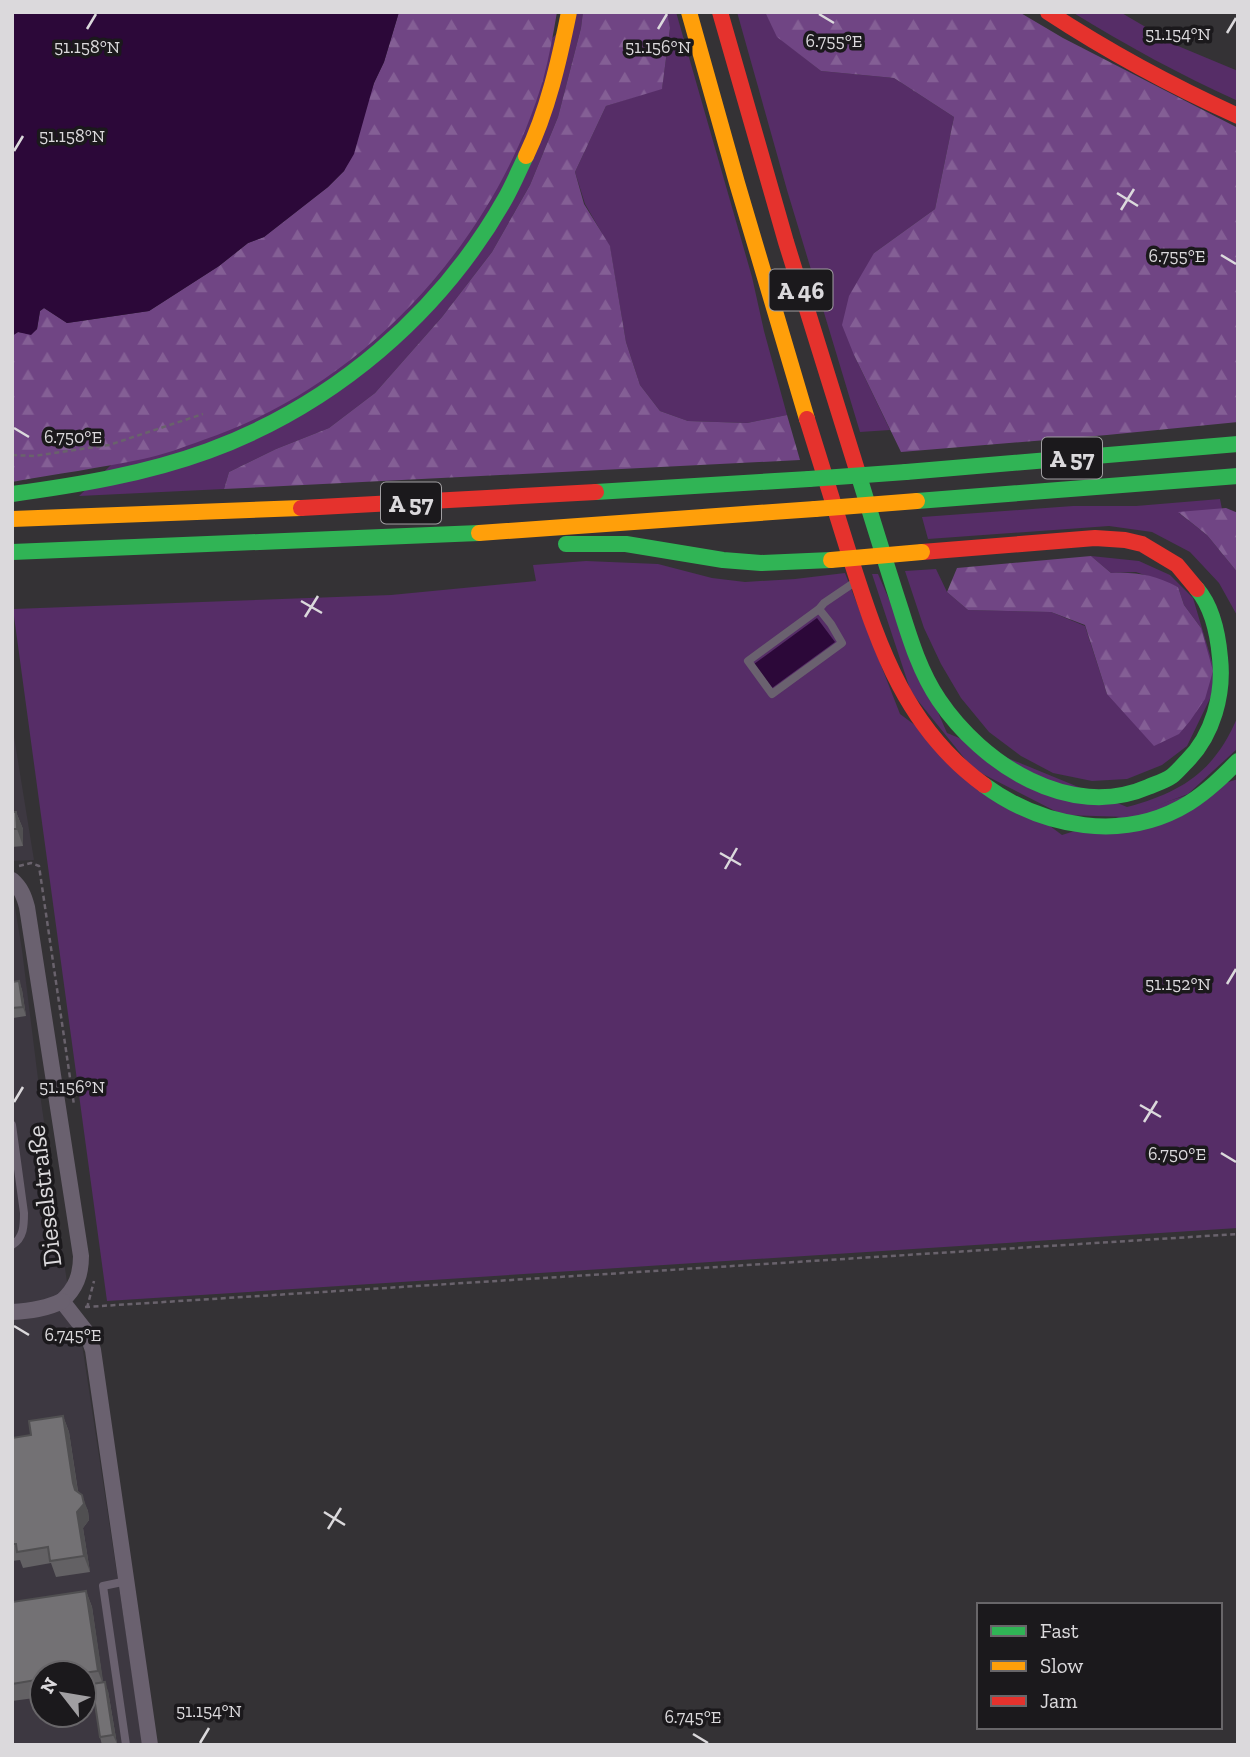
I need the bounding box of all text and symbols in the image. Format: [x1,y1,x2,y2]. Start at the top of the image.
text: 51.154°N [1145,23,1211,45]
text: 6.755°E [806,30,862,52]
text: 51.158°N [54,36,120,58]
text: 51.156°N [625,36,691,58]
text: 51.158°N [39,125,105,147]
text: 6.755°E [1149,245,1205,267]
road number: A 46 [770,270,832,310]
text: 6.750°E [44,426,102,448]
road number: A 57 [1042,438,1102,478]
road number: A 57 [381,482,441,524]
text: 51.152°N [1145,973,1211,995]
text: 51.156°N [39,1076,105,1098]
street label: Dieselstraße [19,1124,69,1268]
text: 6.750°E [1148,1143,1206,1165]
text: 6.745°E [45,1324,101,1346]
legend [977,1603,1222,1729]
text: Fast [1040,1618,1079,1643]
text: Slow [1040,1653,1083,1678]
north arrow [28,1659,98,1729]
text: N [35,1673,62,1698]
text: Jam [1040,1688,1077,1713]
text: 51.154°N [176,1700,242,1722]
text: 6.745°E [665,1706,721,1728]

